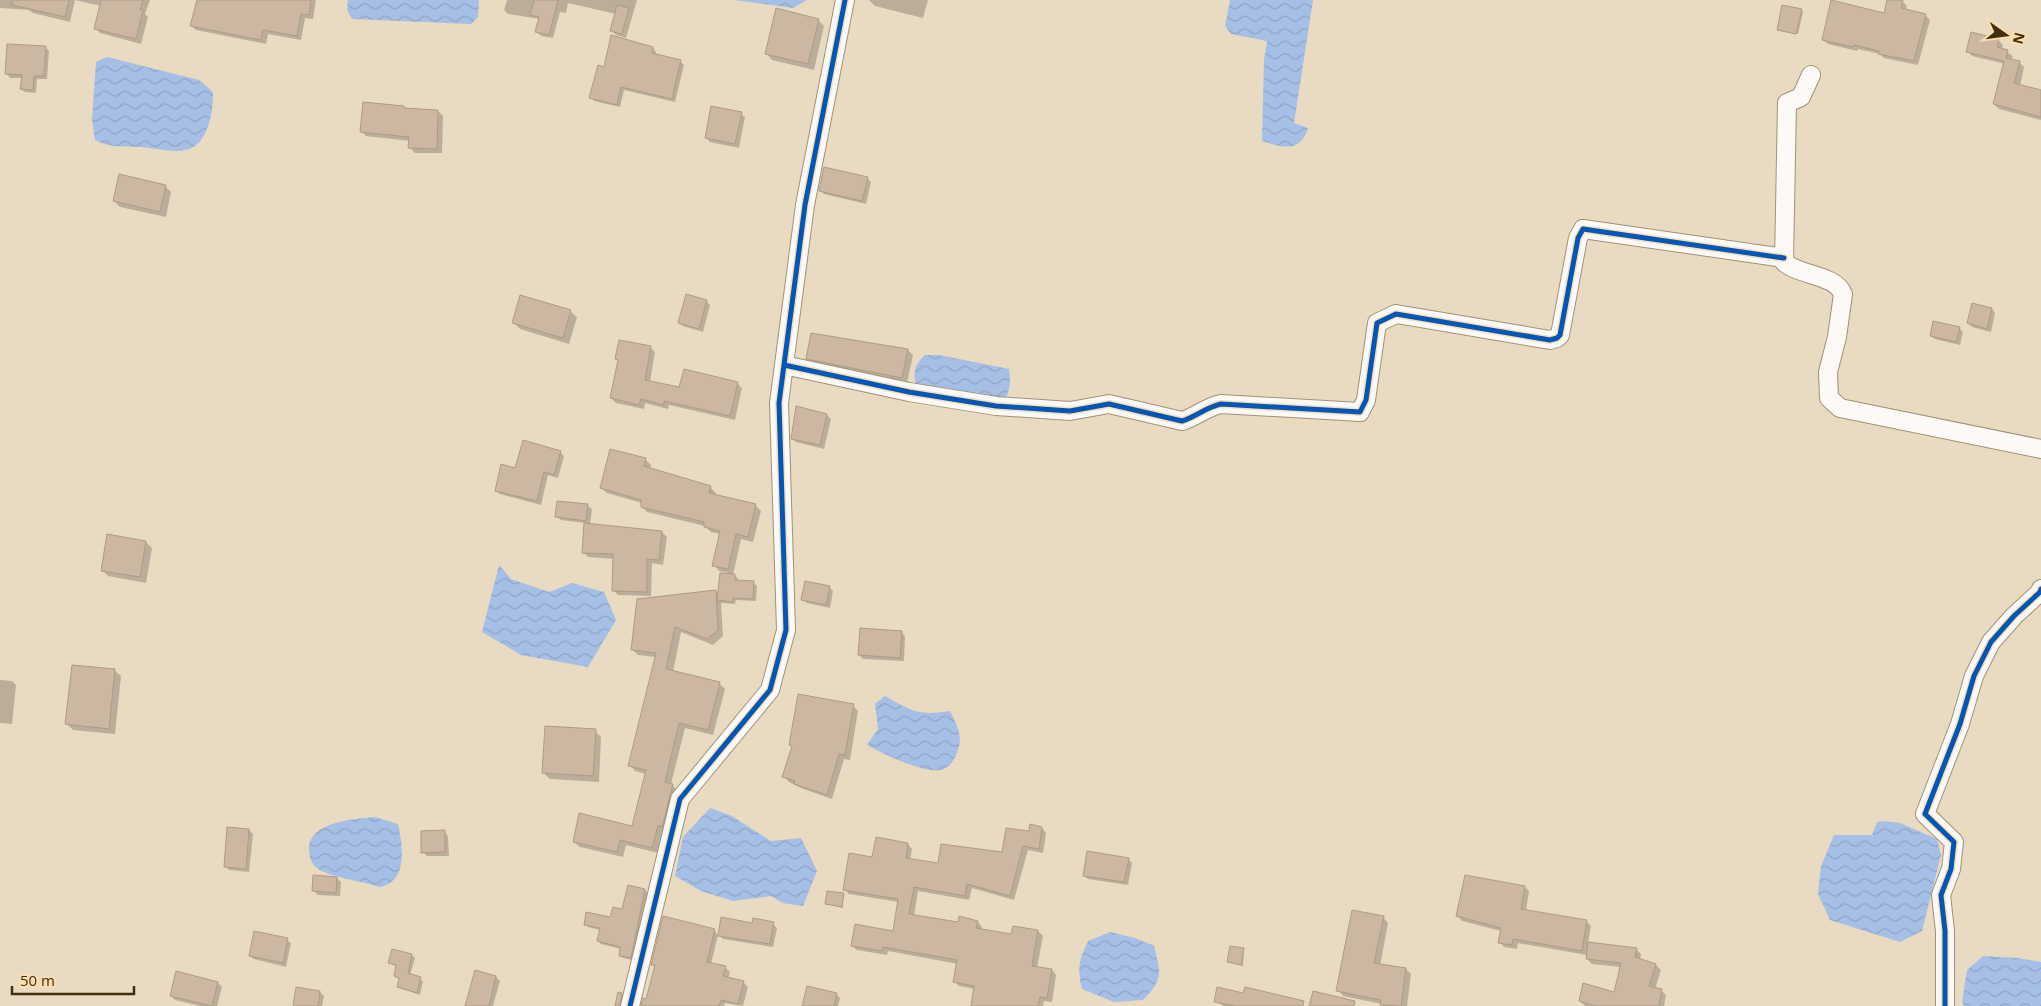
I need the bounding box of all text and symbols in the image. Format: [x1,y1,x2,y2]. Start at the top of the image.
north arrow [1981,10,2031,60]
text: N [2009,30,2030,46]
scale bar [12,964,135,996]
text: 50 m [20,970,55,990]

